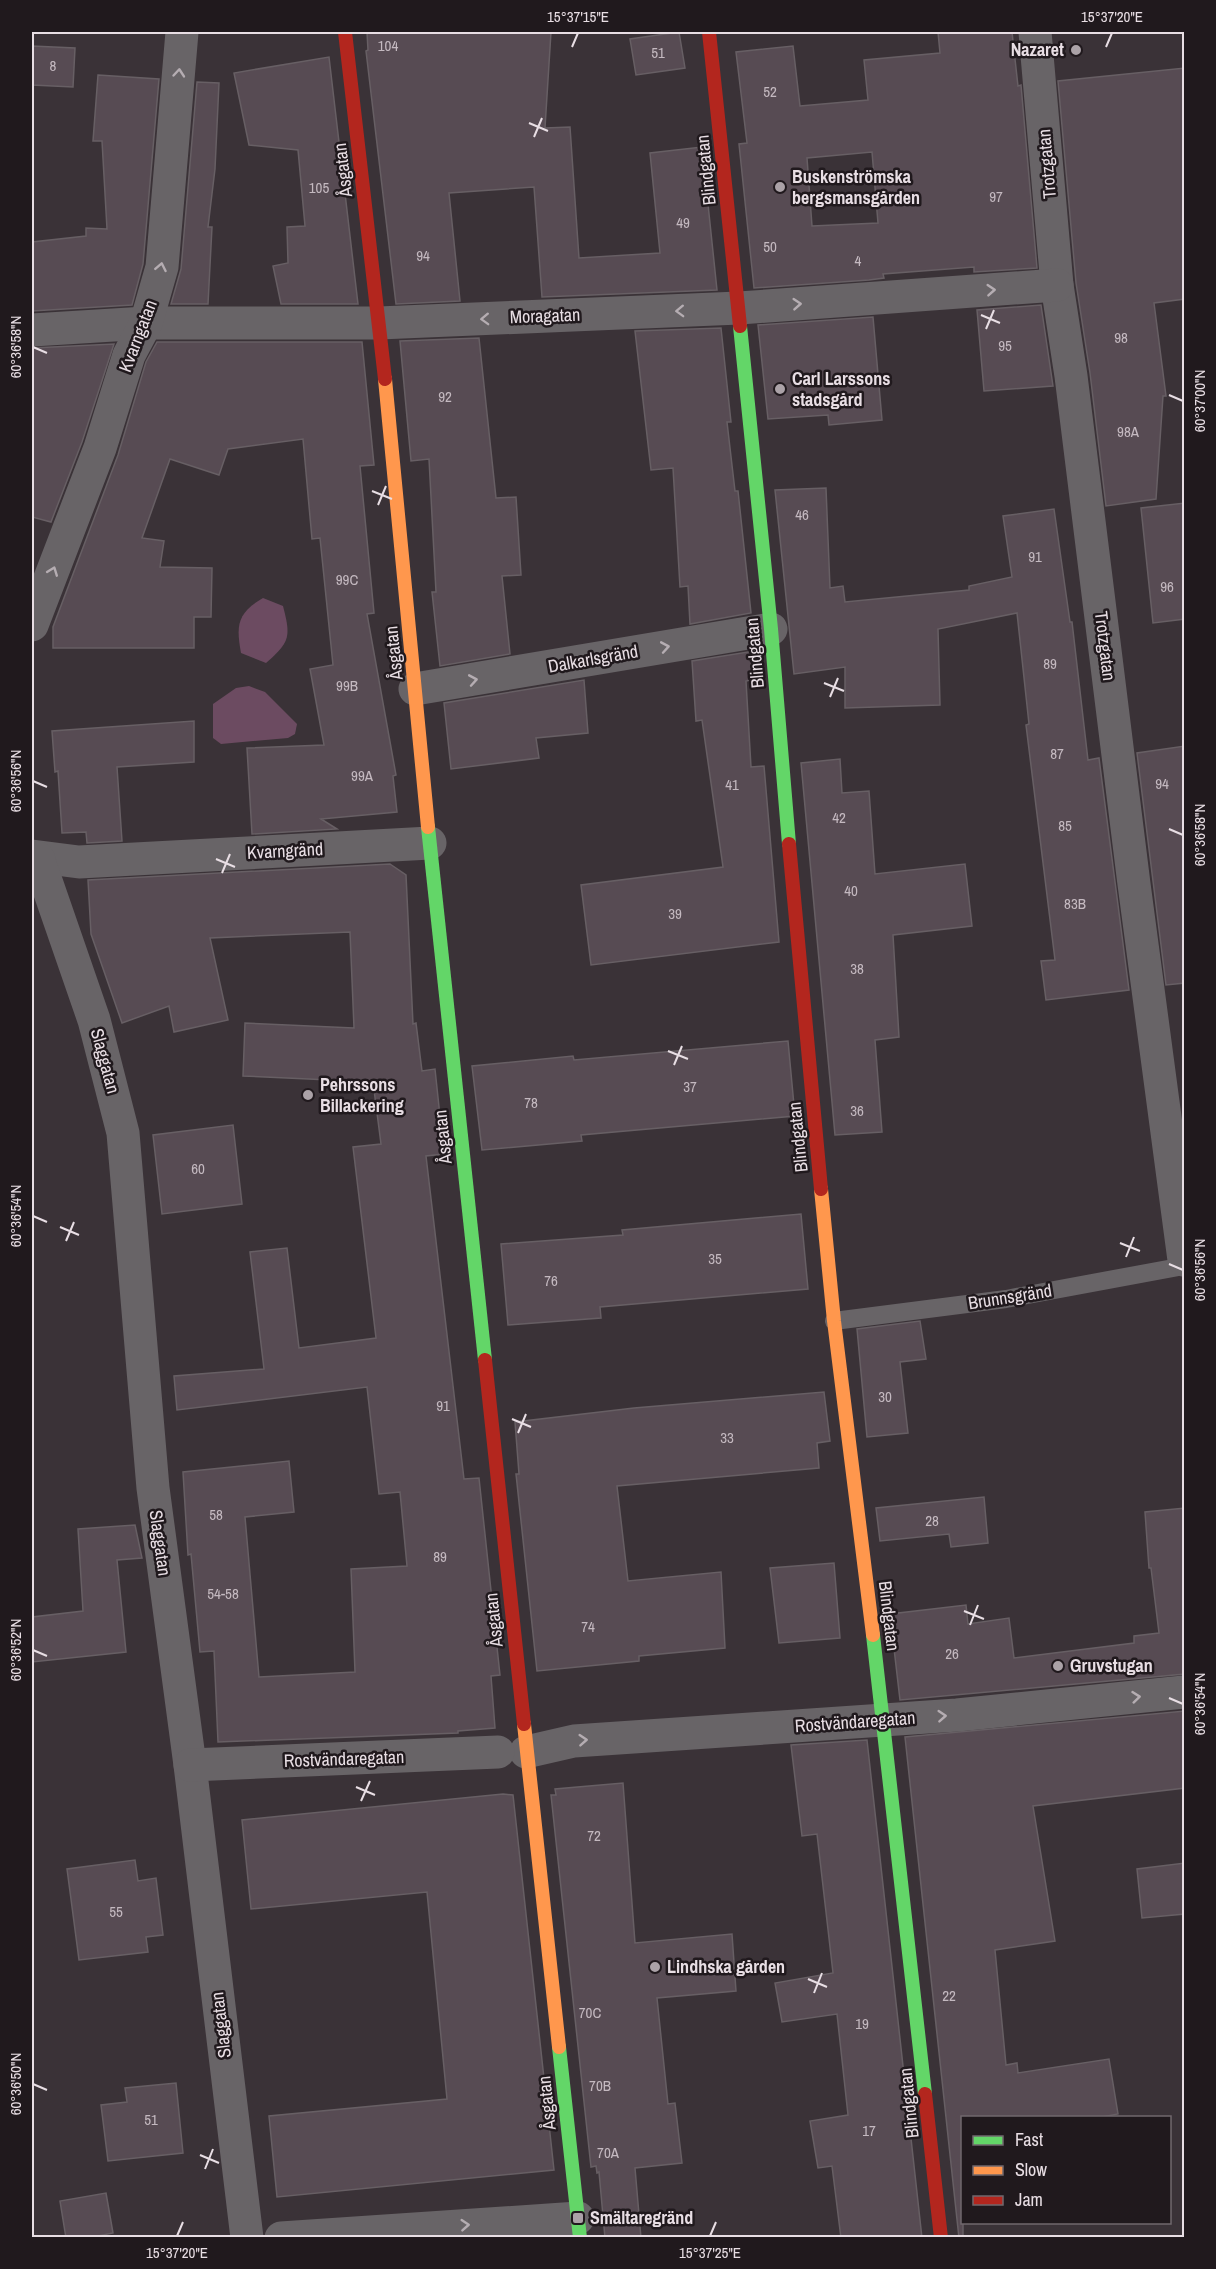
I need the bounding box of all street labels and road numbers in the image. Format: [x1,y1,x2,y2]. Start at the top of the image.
street label: Trotzgatan [1031,128,1062,200]
street label: Blindgatan [689,134,722,206]
street label: Åsgatan [327,142,358,199]
street label: Kvarngatan [112,296,163,376]
street label: Moragatan [509,302,581,329]
street label: Trotzgatan [1089,610,1122,682]
street label: Blindgatan [739,617,770,689]
street label: Åsgatan [378,625,409,682]
street label: Dalkarlsgränd [546,638,640,679]
street label: Kvarngränd [246,836,324,865]
street label: Slaggatan [85,1026,126,1096]
street label: Blindgatan [781,1101,814,1173]
street label: Åsgatan [427,1109,458,1166]
street label: Brunnsgränd [966,1278,1054,1315]
street label: Slaggatan [143,1508,177,1578]
street label: Blindgatan [873,1579,906,1652]
street label: Åsgatan [478,1592,509,1649]
street label: Rostvändaregatan [794,1705,916,1738]
street label: Rostvändaregatan [283,1744,405,1773]
street label: Slaggatan [204,1991,237,2060]
street label: Blindgatan [892,2067,925,2139]
street label: Åsgatan [531,2075,562,2132]

